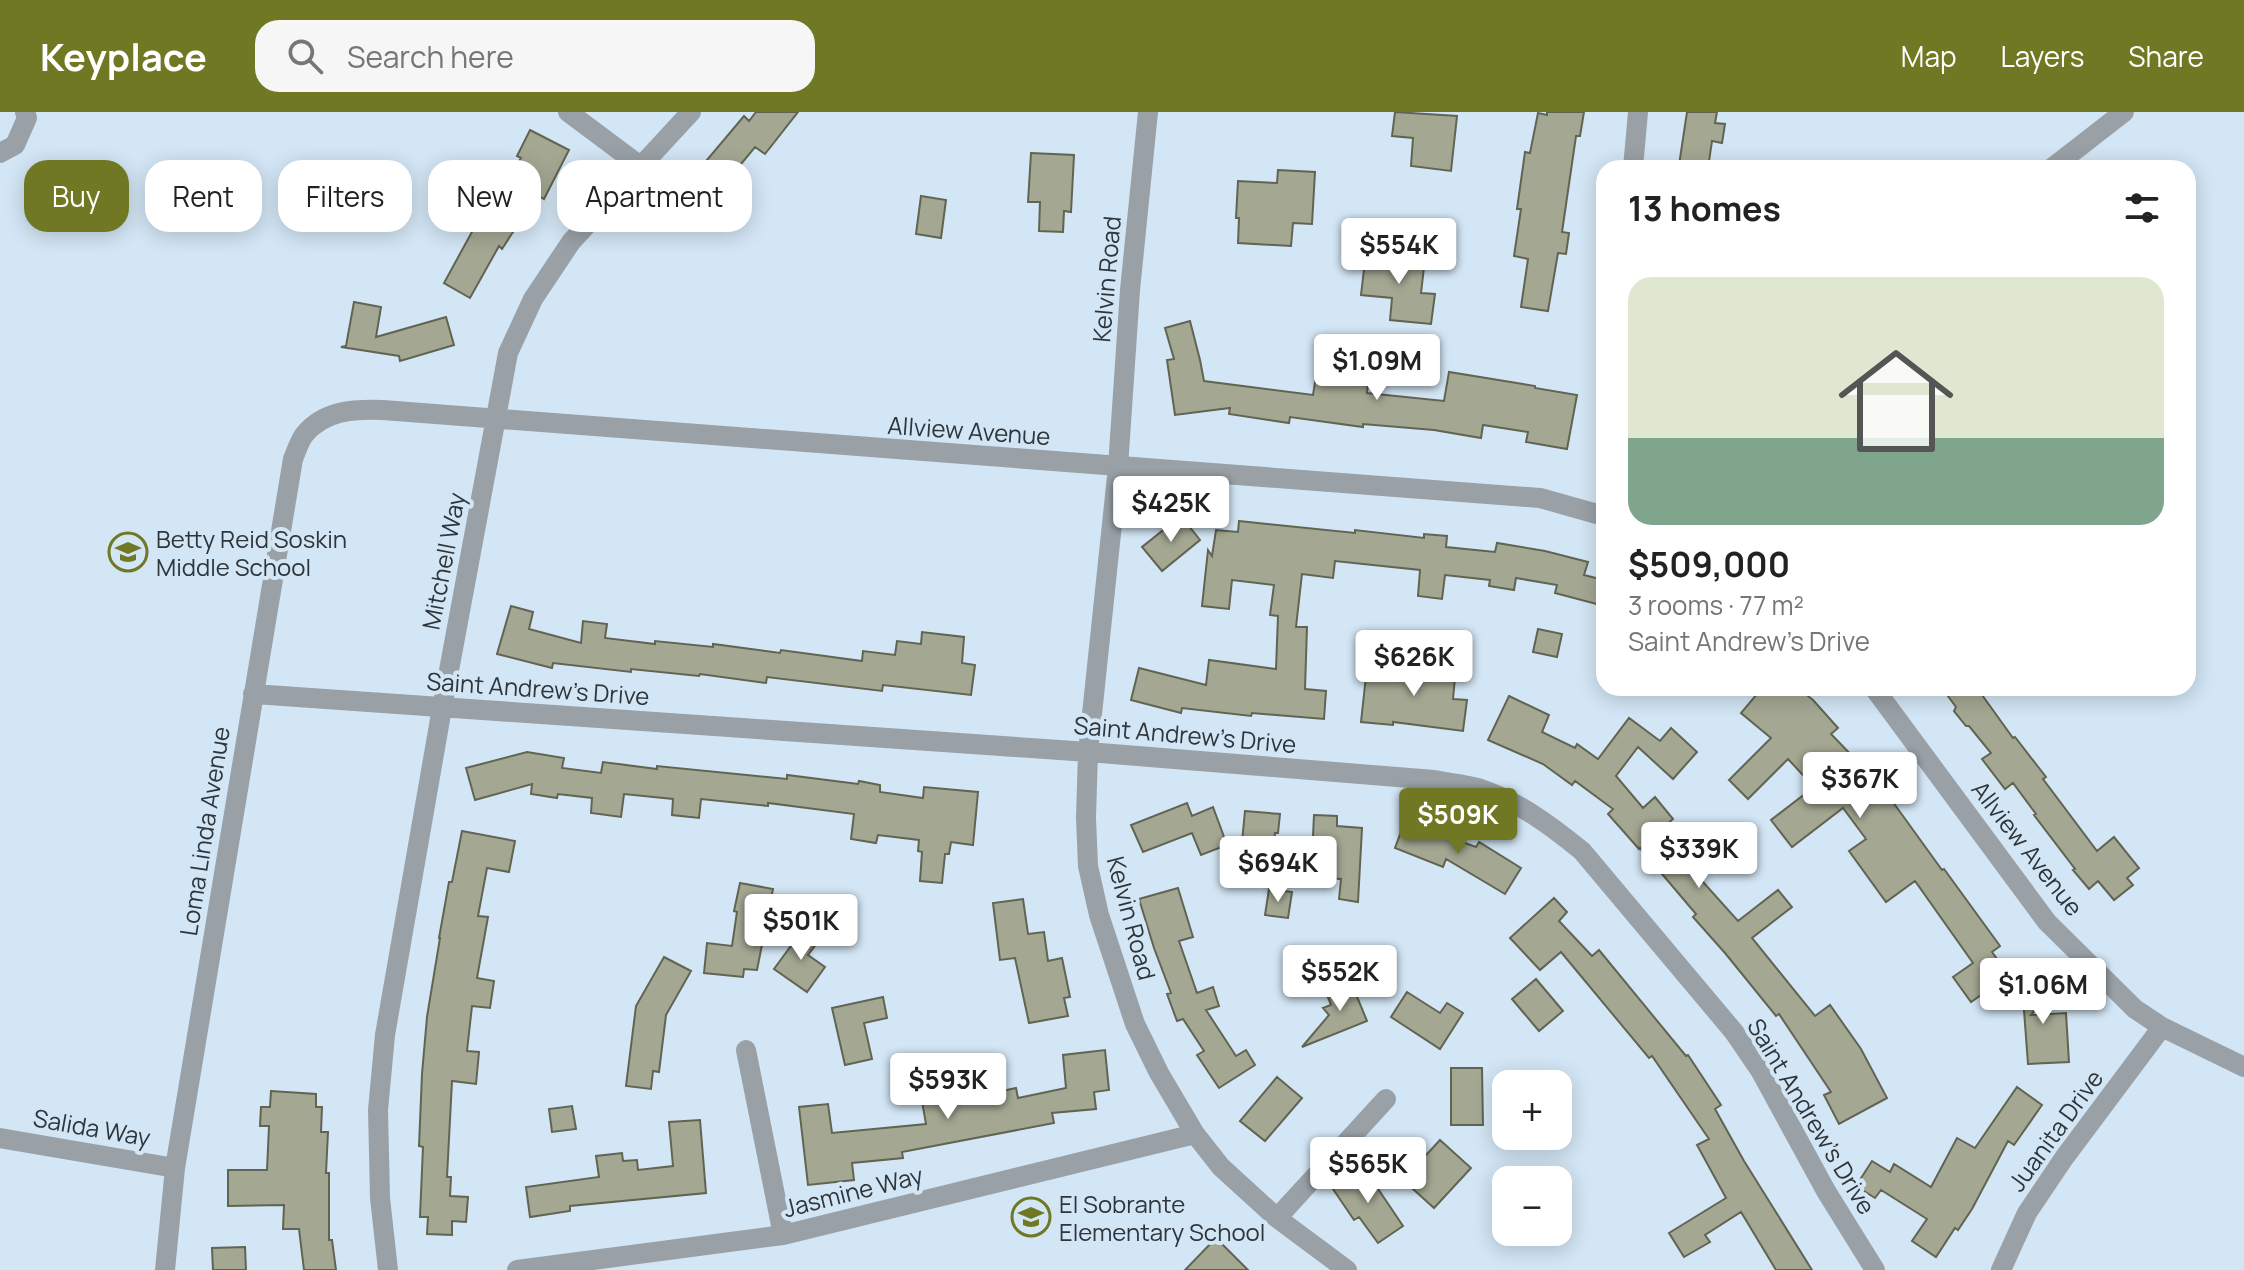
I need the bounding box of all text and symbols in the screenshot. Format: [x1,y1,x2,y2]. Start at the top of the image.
search box [255,20,815,92]
text: Keyplace [40,30,207,82]
icon: search [283,34,327,78]
text: Search here [347,36,514,77]
text: Map [1901,37,1957,75]
text: Layers [2001,37,2084,75]
text: Share [2128,37,2204,75]
chip: Buy [24,160,129,232]
chip: Rent [145,160,262,232]
chip: Filters [278,160,412,232]
chip: New [428,160,541,232]
chip: Apartment [557,160,752,232]
text: 13 homes [1628,185,1781,231]
icon: filters [2120,186,2164,230]
street label: Kelvin Road [1084,214,1128,344]
pin: $554K [1343,218,1455,286]
text: $554K [1359,226,1439,262]
icon: home [1824,329,1968,473]
pin: $1.09M [1312,334,1442,402]
text: $1.09M [1332,342,1422,378]
street label: Allview Avenue [886,408,1052,452]
pin: $425K [1115,476,1227,544]
text: $425K [1131,484,1211,520]
street label: Mitchell Way [414,489,473,632]
place label: Betty Reid Soskin Middle School [156,522,347,583]
school or university icon: Betty Reid Soskin Middle School [107,531,149,573]
text: $509,000 [1628,541,1790,587]
text: 3 rooms · 77 m² [1628,587,1804,623]
text: Saint Andrew's Drive [1628,623,1870,659]
pin: $626K [1358,630,1470,698]
text: $626K [1374,638,1454,674]
street label: Saint Andrew's Drive [425,664,651,712]
street label: Saint Andrew's Drive [1072,708,1298,760]
street label: Loma Linda Avenue [171,724,237,938]
pin: $367K [1804,752,1916,820]
text: $367K [1821,760,1899,796]
street label: Allview Avenue [1965,774,2091,922]
pin: $509K [1402,788,1514,856]
text: $509K [1417,796,1499,832]
pin: $339K [1643,822,1755,890]
text: $339K [1659,830,1739,866]
pin: $694K [1222,836,1334,904]
text: $694K [1238,844,1318,880]
street label: Kelvin Road [1100,853,1164,983]
pin: $501K [745,894,857,962]
text: $501K [763,902,839,938]
pin: $552K [1284,945,1396,1013]
text: $552K [1301,953,1379,989]
pin: $1.06M [1978,958,2108,1026]
text: $1.06M [1998,966,2088,1002]
street label: Saint Andrew's Drive [1740,1012,1884,1220]
pin: $593K [892,1053,1004,1121]
text: $593K [908,1061,988,1097]
street label: Juanita Drive [2000,1063,2110,1197]
map controls [1492,1070,1572,1246]
button: + [1492,1070,1572,1150]
street label: Salida Way [31,1100,153,1154]
pin: $565K [1312,1137,1424,1205]
text: $565K [1328,1145,1408,1181]
street label: Jasmine Way [780,1158,927,1224]
button: − [1492,1166,1572,1246]
place label: El Sobrante Elementary School [1059,1187,1265,1248]
school or university icon: El Sobrante Elementary School [1010,1196,1052,1238]

